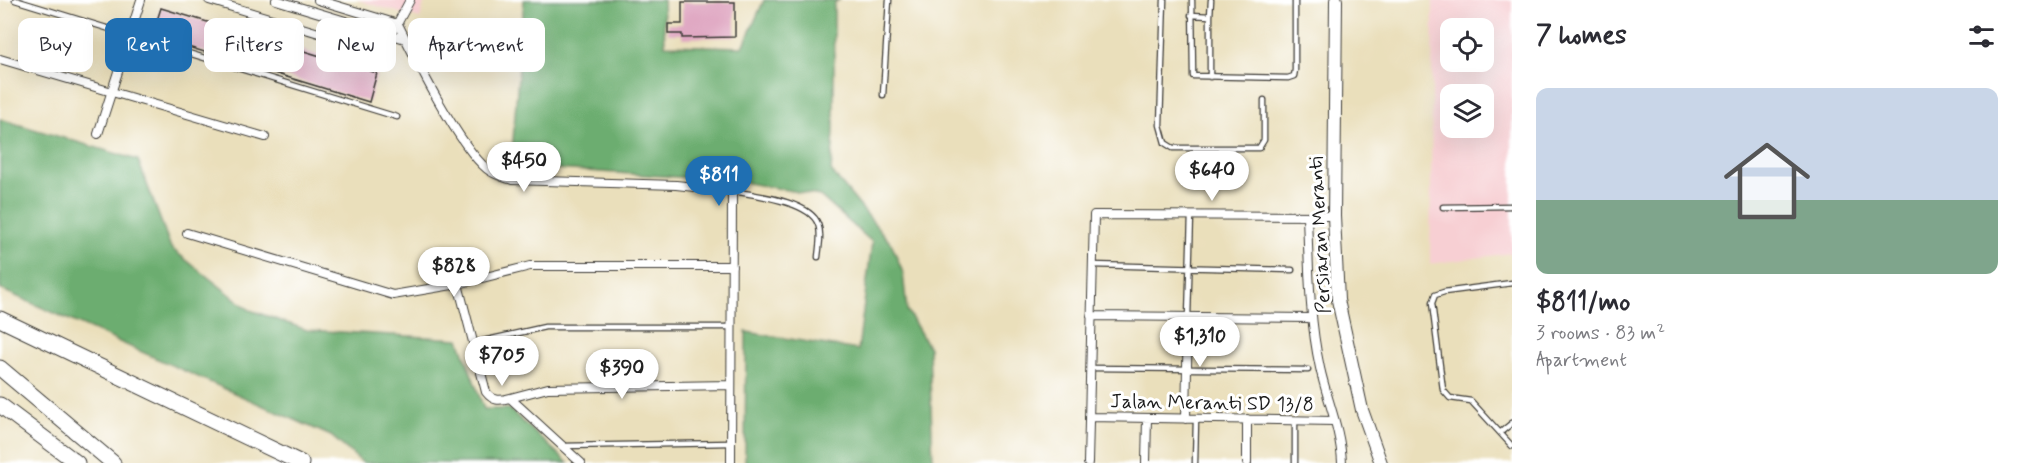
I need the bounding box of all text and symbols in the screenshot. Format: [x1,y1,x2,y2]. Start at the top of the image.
chip: Buy [18,18,93,72]
chip: Rent [105,18,192,72]
chip: Filters [204,18,304,72]
chip: New [316,18,396,72]
chip: Apartment [408,18,545,72]
map controls [1440,18,1494,138]
button: locate [1440,18,1494,72]
text: 7 homes [1536,19,1627,53]
icon: filters [1965,20,1998,53]
button: layers [1440,84,1494,138]
icon: home [1713,127,1821,235]
pin: $450 [488,142,560,193]
text: $450 [501,148,547,175]
pin: $640 [1176,151,1248,202]
pin: $811 [683,156,755,207]
street label: Persiaran Meranti [1303,156,1338,314]
text: $640 [1189,157,1235,184]
text: $811 [699,162,739,189]
pin: $828 [418,247,490,298]
text: $828 [432,253,476,280]
text: $811/mo [1536,286,1630,320]
pin: $1,310 [1151,317,1249,368]
text: 3 rooms · 83 m² [1536,320,1665,347]
text: $1,310 [1174,323,1226,350]
pin: $705 [466,336,538,387]
text: $705 [479,342,525,369]
text: Apartment [1536,347,1627,374]
pin: $390 [586,349,658,400]
text: $390 [600,355,644,382]
street label: Jalan Meranti SD 13/8 [1110,388,1314,419]

